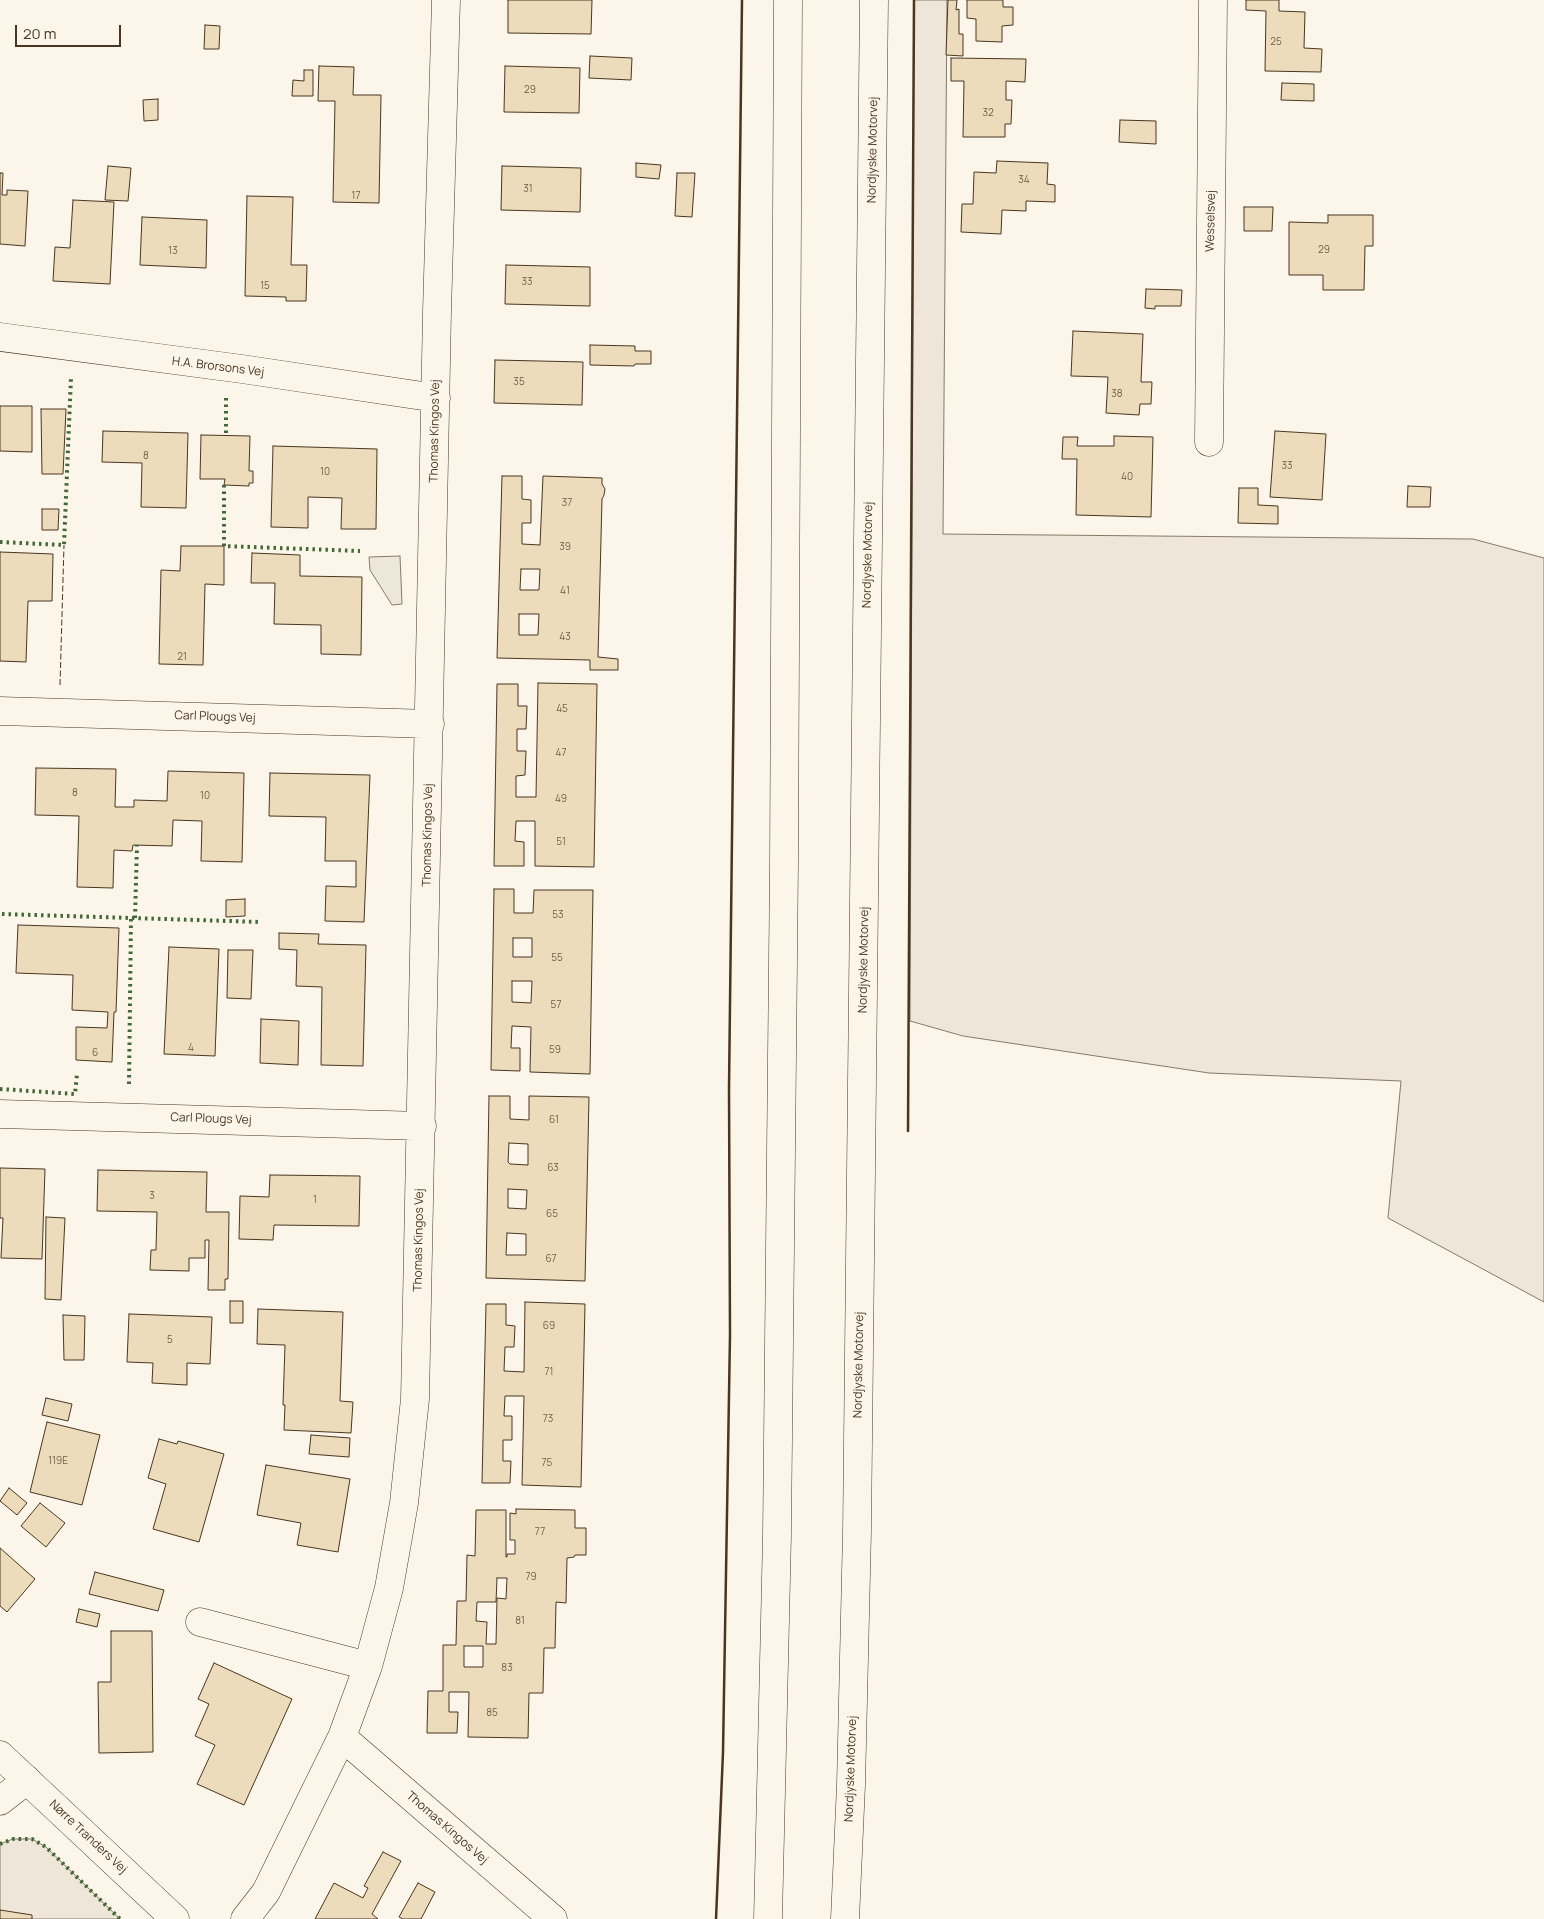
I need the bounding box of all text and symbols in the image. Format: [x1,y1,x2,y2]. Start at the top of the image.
scale bar [18,15,124,47]
text: 20 m [23,23,56,44]
house number: 25 [1270,36,1282,48]
house number: 29 [524,84,536,96]
street label: Nordjyske Motorvej [865,97,881,203]
house number: 32 [982,107,994,119]
house number: 34 [1018,174,1030,186]
house number: 31 [523,183,533,195]
house number: 17 [352,190,360,202]
street label: Wesselsvej [1203,190,1219,252]
house number: 29 [1318,244,1330,256]
house number: 13 [168,245,178,257]
house number: 33 [521,276,533,288]
house number: 15 [260,280,270,292]
street label: H.A. Brorsons Vej [171,354,265,380]
house number: 35 [513,376,525,388]
street label: Thomas Kingos Vej [427,379,443,483]
house number: 38 [1111,388,1123,400]
house number: 8 [143,450,149,462]
house number: 33 [1281,460,1293,472]
house number: 10 [320,466,330,478]
house number: 40 [1121,471,1133,483]
house number: 37 [562,497,572,509]
street label: Nordjyske Motorvej [860,502,876,608]
house number: 39 [559,541,571,553]
house number: 41 [560,585,570,597]
house number: 43 [559,631,571,643]
house number: 21 [177,651,187,663]
house number: 45 [556,703,568,715]
street label: Carl Plougs Vej [174,708,256,726]
house number: 47 [556,747,566,759]
street label: Thomas Kingos Vej [420,783,436,887]
house number: 8 [72,787,78,799]
house number: 10 [200,790,210,802]
house number: 49 [555,793,567,805]
house number: 51 [556,836,566,848]
street label: Nordjyske Motorvej [856,907,872,1013]
house number: 53 [552,909,564,921]
house number: 55 [551,952,563,964]
house number: 57 [551,999,561,1011]
house number: 4 [188,1042,194,1054]
house number: 59 [549,1044,561,1056]
house number: 6 [92,1047,98,1059]
street label: Carl Plougs Vej [170,1110,252,1128]
house number: 61 [549,1114,559,1126]
house number: 63 [547,1162,559,1174]
street label: Thomas Kingos Vej [411,1188,427,1292]
house number: 3 [149,1190,155,1202]
house number: 1 [313,1194,317,1206]
house number: 65 [546,1208,558,1220]
house number: 67 [545,1253,557,1265]
street label: Nordjyske Motorvej [851,1312,867,1418]
house number: 69 [543,1320,555,1332]
house number: 5 [167,1334,173,1346]
house number: 71 [545,1366,553,1378]
house number: 73 [543,1413,553,1425]
house number: 119E [48,1455,68,1467]
house number: 75 [542,1457,552,1469]
house number: 77 [535,1526,545,1538]
house number: 79 [525,1571,537,1583]
house number: 81 [515,1615,525,1627]
house number: 83 [501,1662,513,1674]
house number: 85 [486,1707,498,1719]
street label: Nordjyske Motorvej [842,1716,860,1822]
street label: Thomas Kingos Vej [403,1789,491,1867]
street label: Nørre Tranders Vej [46,1797,130,1877]

